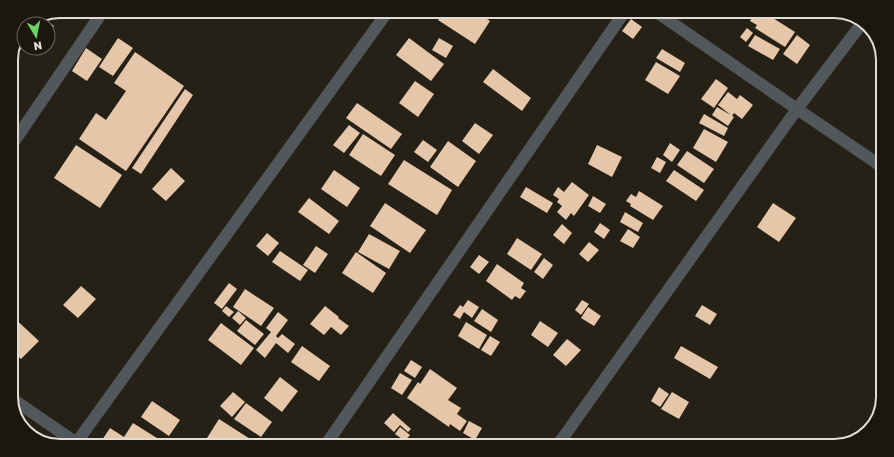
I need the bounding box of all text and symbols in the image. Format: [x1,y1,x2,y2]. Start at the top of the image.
north arrow [16,16,56,56]
text: N [33,39,43,53]

